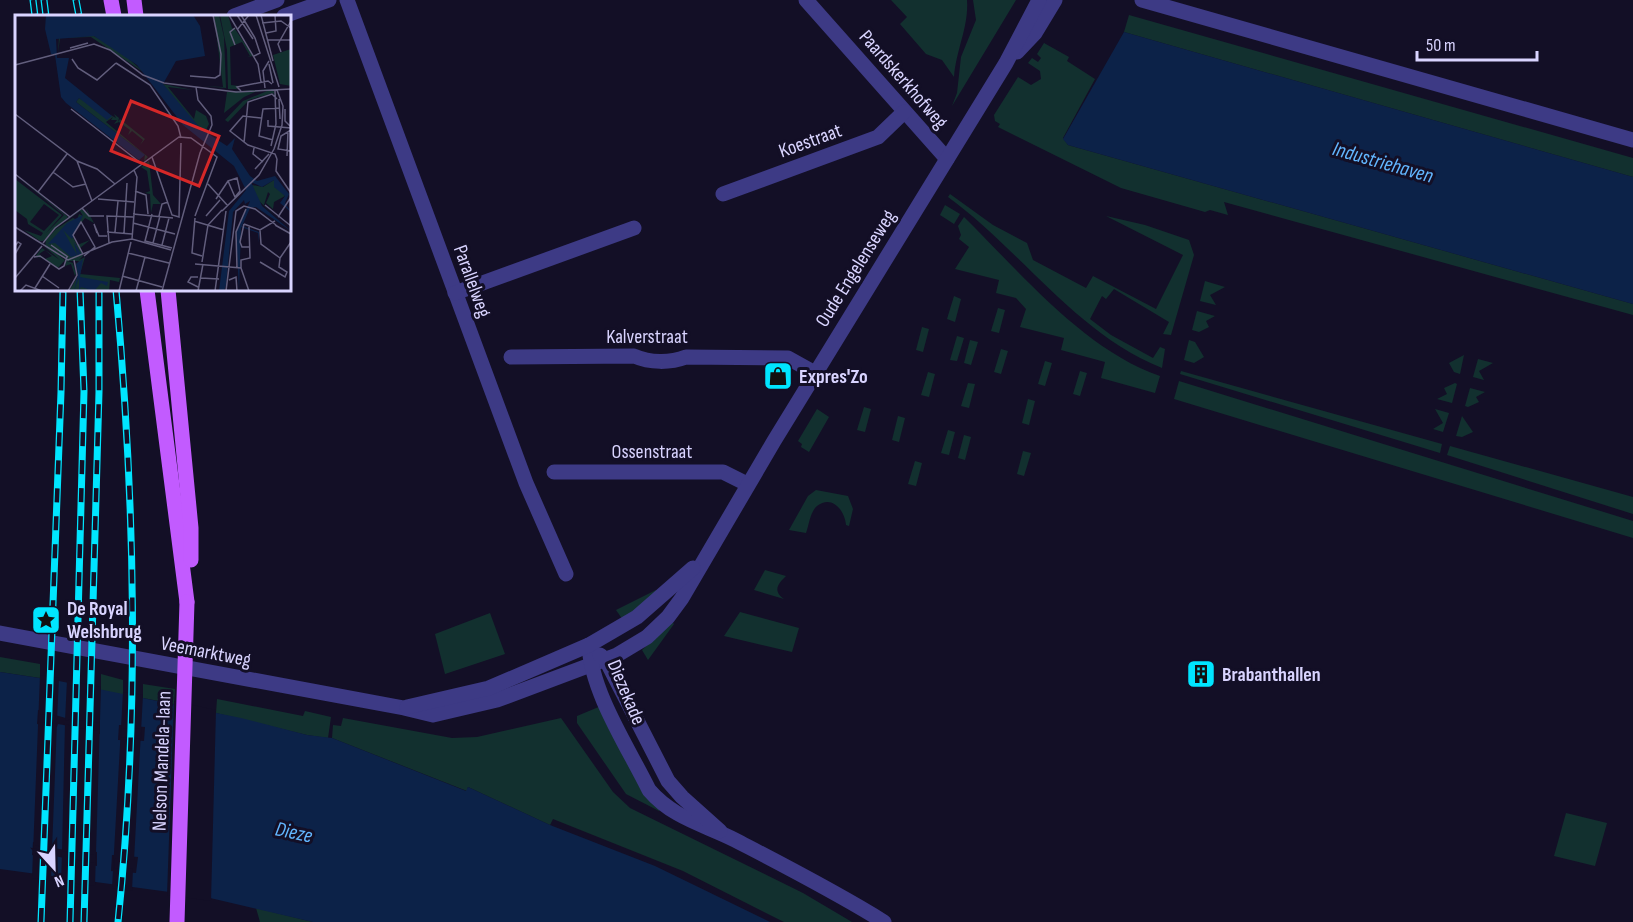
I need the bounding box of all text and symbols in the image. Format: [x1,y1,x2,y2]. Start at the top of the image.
inset map [15,15,291,291]
scale bar [1417,24,1537,62]
street label: Paardskerkhofweg [854,25,953,134]
text: 50 m [1426,35,1456,56]
street label: Koestraat [776,119,845,163]
water label: Industriehaven [1330,136,1436,189]
street label: Oude Engelenseweg [810,206,901,331]
street label: Parallelweg [448,242,496,321]
street label: Kalverstraat [606,325,688,349]
shop icon: Expres'Zo [762,360,794,392]
place label: Expres'Zo [799,365,868,389]
street label: Ossenstraat [612,440,692,464]
place label: De Royal Welshbrug [67,597,142,644]
place icon: De Royal Welshbrug [30,604,62,636]
street label: Veemarktweg [159,631,253,673]
street label: Diezekade [602,656,650,728]
building icon: Brabanthallen [1185,658,1217,690]
place label: Brabanthallen [1222,663,1321,687]
street label: Nelson Mandela-laan [148,691,176,831]
water label: Dieze [273,816,315,849]
north arrow [24,838,84,898]
text: N [52,870,67,891]

